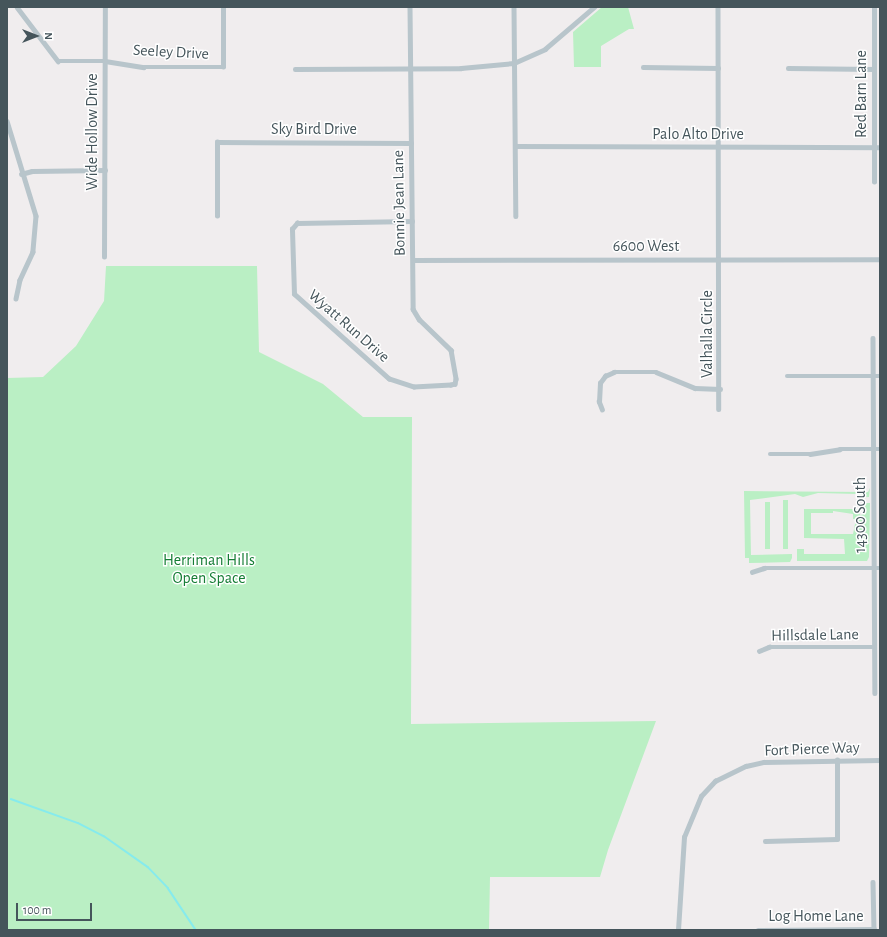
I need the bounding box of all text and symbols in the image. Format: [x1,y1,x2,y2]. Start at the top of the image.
north arrow [16,16,56,56]
text: N [43,32,54,40]
street label: Seeley Drive [133,40,209,64]
street label: Red Barn Lane [851,50,871,138]
street label: Wide Hollow Drive [82,73,102,191]
street label: Sky Bird Drive [271,119,357,139]
street label: Palo Alto Drive [652,124,744,144]
street label: Bonnie Jean Lane [388,150,410,256]
street label: 6600 West [613,236,679,256]
street label: Wyatt Run Drive [304,285,394,367]
street label: Valhalla Circle [697,290,717,378]
street label: 14300 South [850,477,870,553]
park label: Herriman Hills Open Space [163,550,255,588]
street label: Hillsdale Lane [771,625,859,645]
street label: Fort Pierce Way [764,738,860,760]
scale bar [18,895,94,921]
text: 100 m [23,904,51,916]
street label: Log Home Lane [768,906,864,926]

